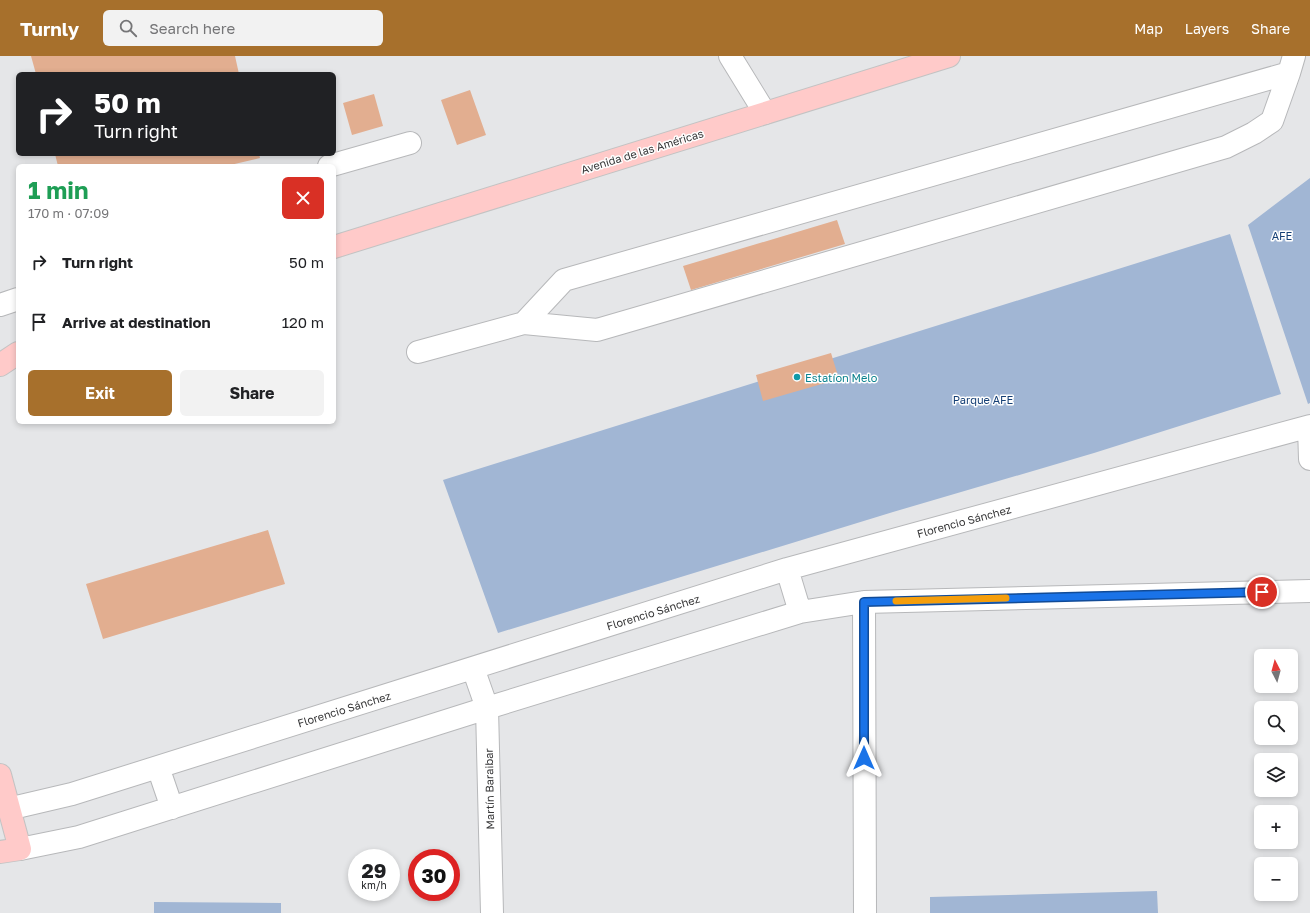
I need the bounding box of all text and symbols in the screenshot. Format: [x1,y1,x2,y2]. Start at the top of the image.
search box [103,10,383,46]
text: Turnly [20,17,79,40]
icon: search [117,17,139,39]
text: Search here [149,19,235,37]
text: Map [1134,20,1163,37]
text: Layers [1185,20,1229,37]
text: Share [1251,20,1290,37]
text: 50 m [94,86,161,119]
icon: right [28,88,80,140]
text: Turn right [94,120,178,142]
street label: Avenida de las Américas [579,126,705,176]
text: 1 min [28,175,88,204]
button: close [282,177,324,219]
text: 170 m · 07:09 [28,205,109,221]
park label: AFE [1272,229,1293,242]
icon: right [28,251,50,273]
text: Turn right [62,253,133,271]
text: 50 m [289,253,324,271]
icon: arrive [28,311,50,333]
text: Arrive at destination [62,313,211,331]
text: 120 m [282,313,324,331]
button: Exit [28,370,172,416]
button: Share [180,370,324,416]
place label: Estatíon Melo [805,371,878,384]
marker: Estatíon Melo [792,372,802,382]
park label: Parque AFE [953,393,1014,406]
street label: Florencio Sánchez [915,502,1013,540]
pin [1245,575,1279,609]
icon: arrive [1251,581,1273,603]
street label: Florencio Sánchez [605,591,702,632]
north arrow [1254,649,1298,693]
map controls [1254,649,1298,901]
street label: Florencio Sánchez [296,688,393,729]
button: search [1254,701,1298,745]
position arrow [843,737,885,779]
street label: Martín Baraibar [482,748,496,830]
button: layers [1254,753,1298,797]
button: + [1254,805,1298,849]
speed limit sign: 30 [408,849,460,901]
button: − [1254,857,1298,901]
text: 29 [362,858,386,882]
text: km/h [361,879,387,891]

